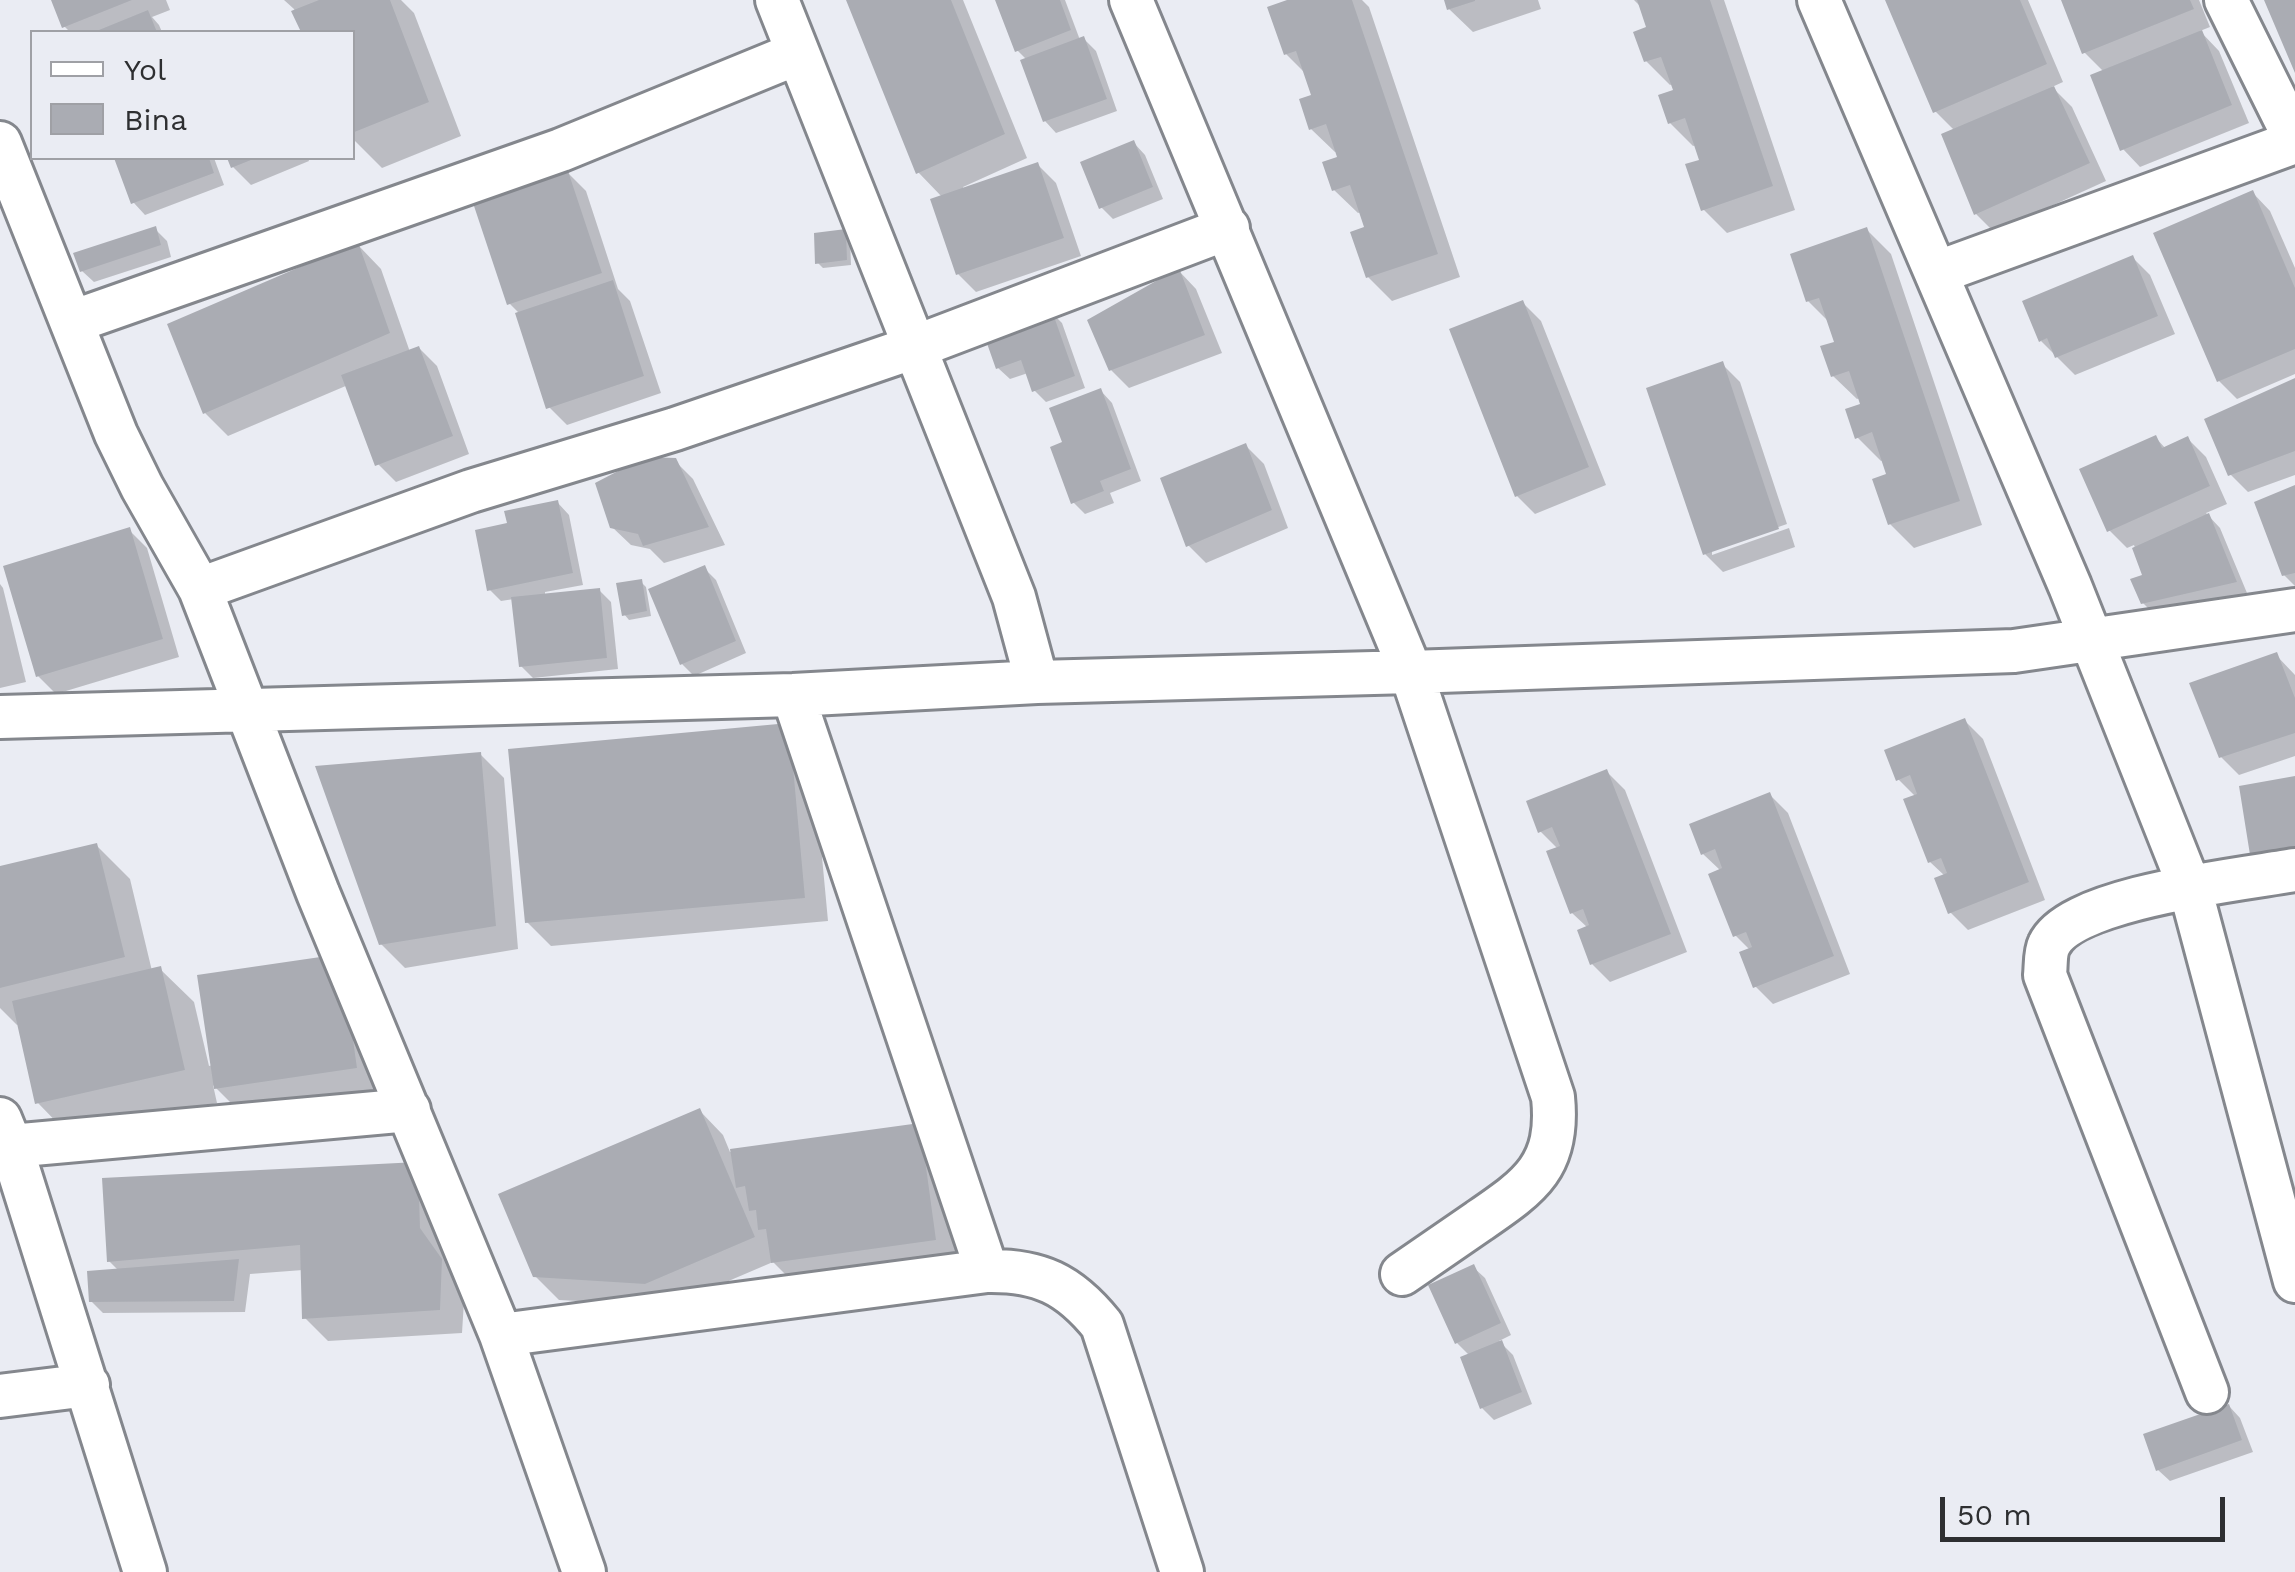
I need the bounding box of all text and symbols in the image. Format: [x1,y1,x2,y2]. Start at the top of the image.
legend [30,30,355,160]
text: Yol [124,52,166,87]
text: Bina [124,102,187,137]
scale bar [1945,1477,2230,1539]
text: 50 m [1957,1497,2032,1532]

